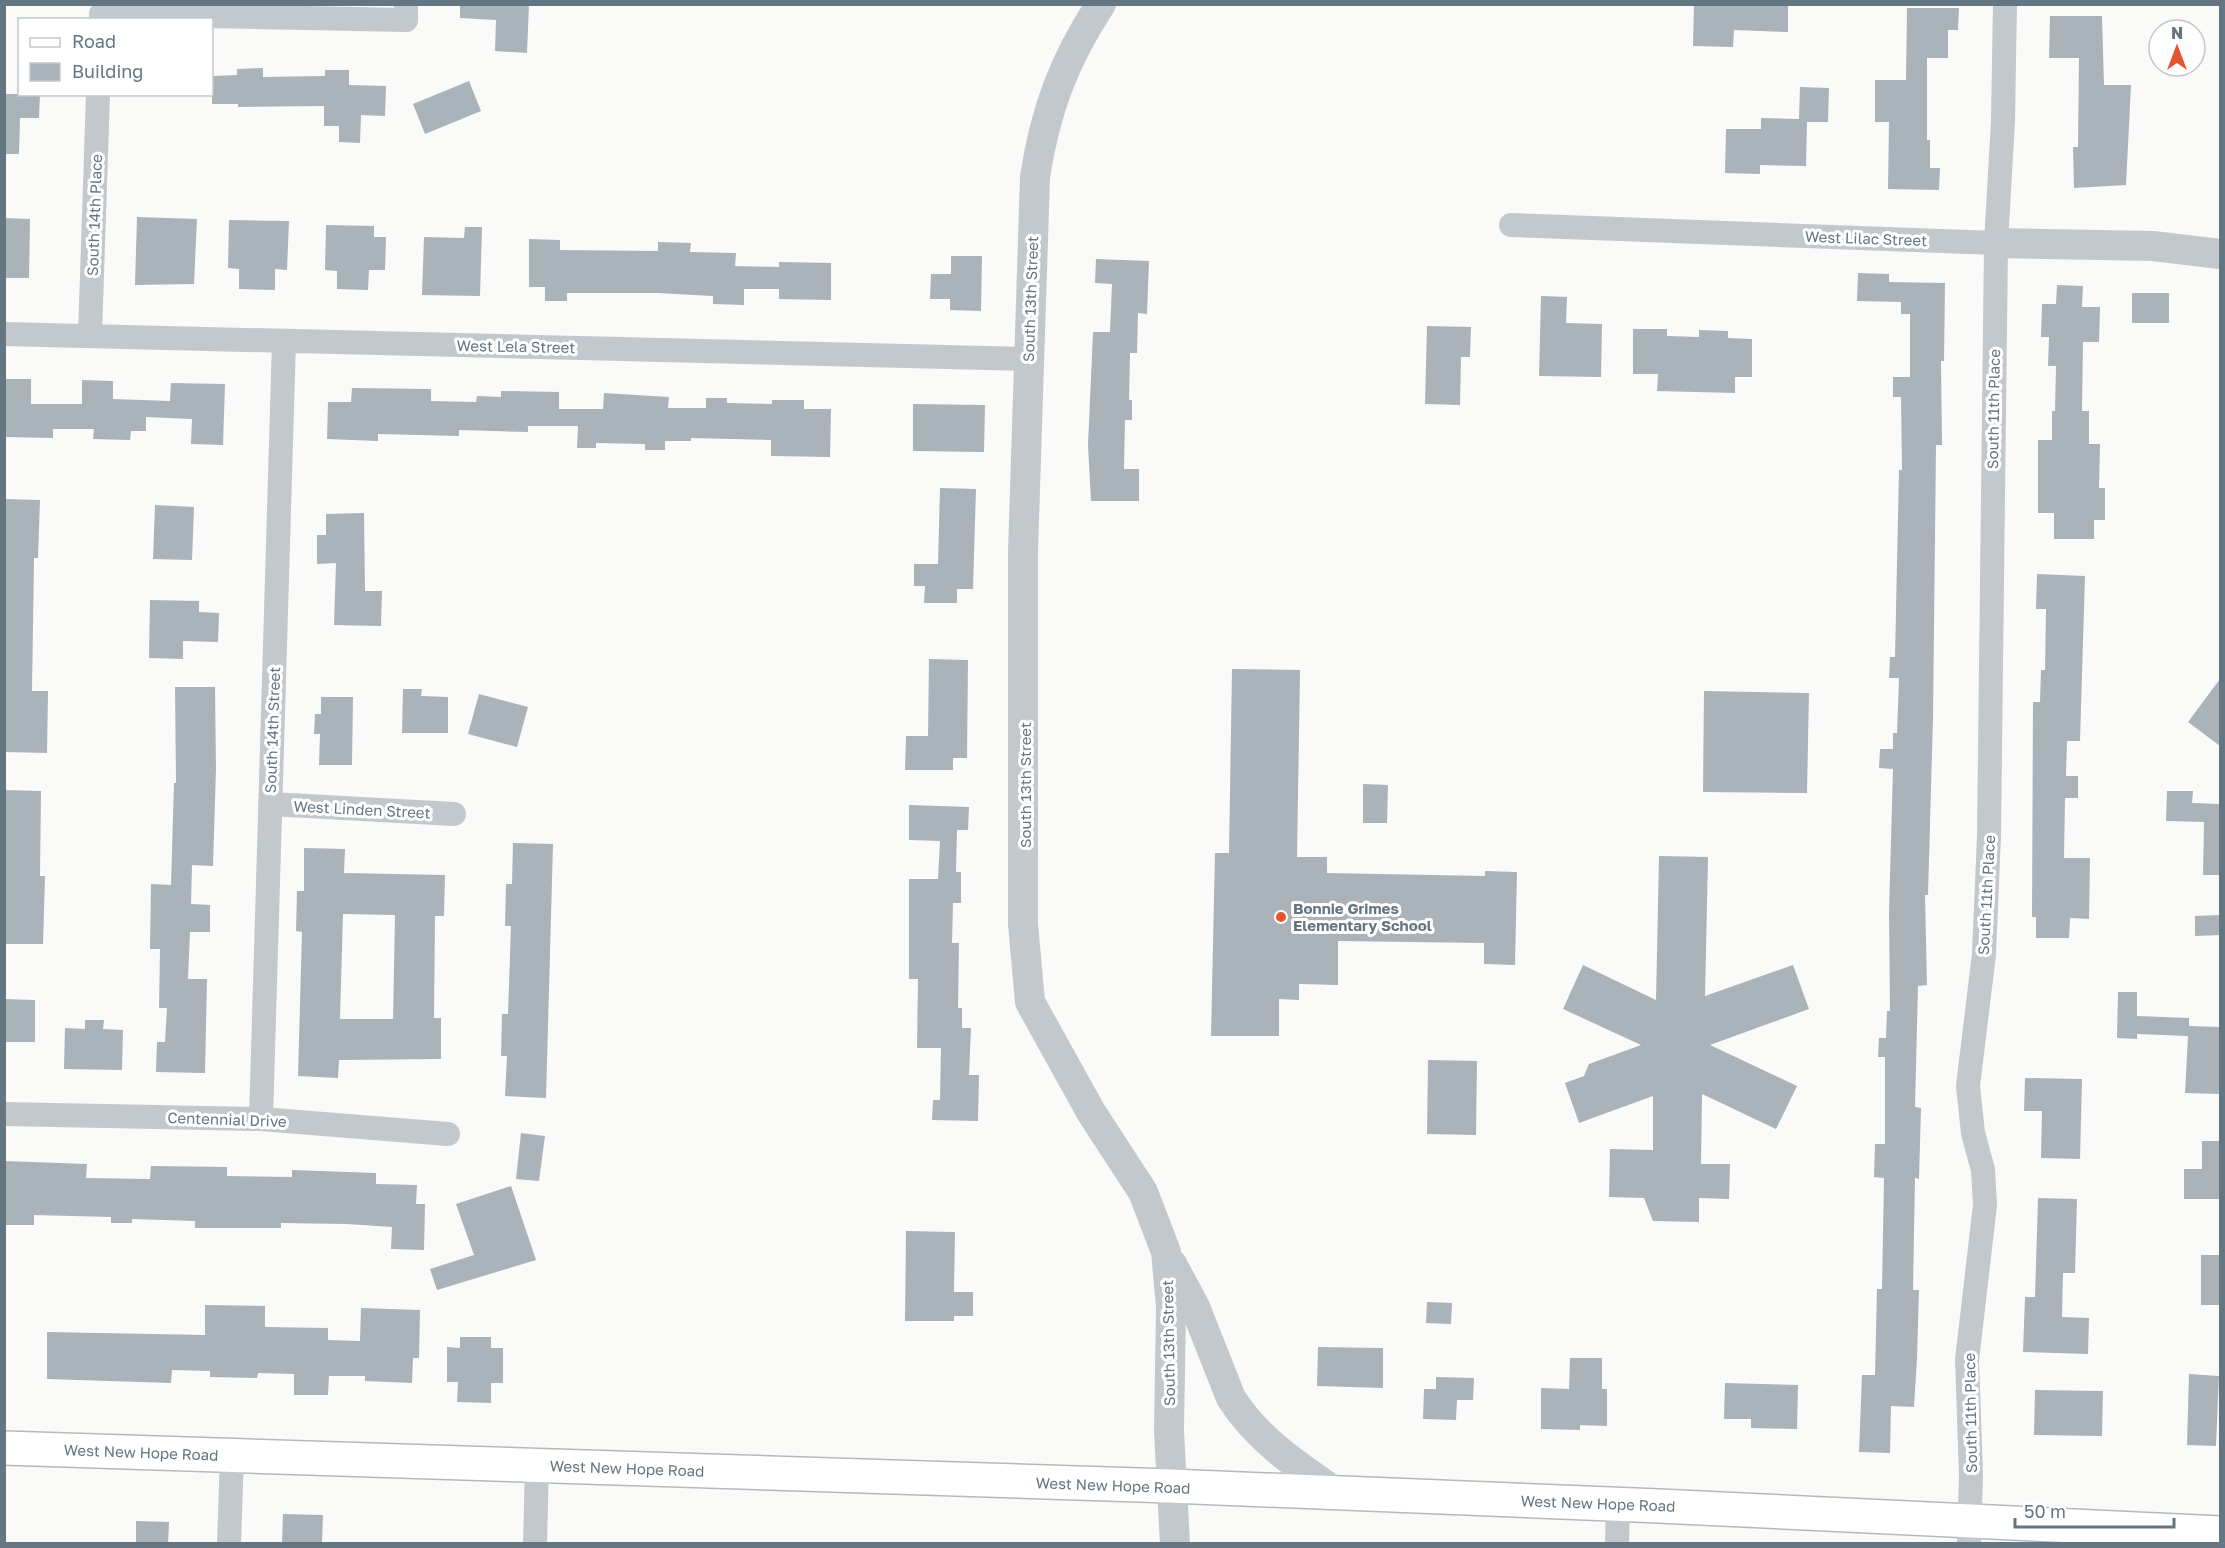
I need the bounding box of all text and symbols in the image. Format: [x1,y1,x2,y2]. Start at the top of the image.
legend [18,18,213,96]
north arrow [2147,18,2207,78]
text: N [2171,23,2183,43]
text: Road [72,30,116,52]
text: Building [72,60,143,82]
street label: South 14th Place [83,153,105,276]
street label: West Lilac Street [1805,227,1927,249]
street label: South 13th Street [1019,236,1041,362]
street label: West Lela Street [456,336,576,356]
street label: South 11th Place [1983,348,2003,469]
street label: South 14th Street [261,666,283,794]
street label: South 13th Street [1016,722,1034,848]
street label: West Linden Street [293,796,431,822]
street label: South 11th Place [1974,834,1998,955]
place label: Bonnie Grimes Elementary School [1293,899,1432,934]
marker: Bonnie Grimes Elementary School [1274,910,1288,924]
street label: Centennial Drive [167,1108,287,1130]
street label: South 13th Street [1158,1280,1178,1406]
street label: South 11th Place [1960,1352,1980,1473]
street label: West New Hope Road [63,1440,219,1464]
street label: West New Hope Road [549,1456,705,1480]
street label: West New Hope Road [1035,1473,1191,1497]
street label: West New Hope Road [1520,1491,1676,1515]
scale bar [2015,1491,2174,1529]
text: 50 m [2024,1500,2066,1522]

